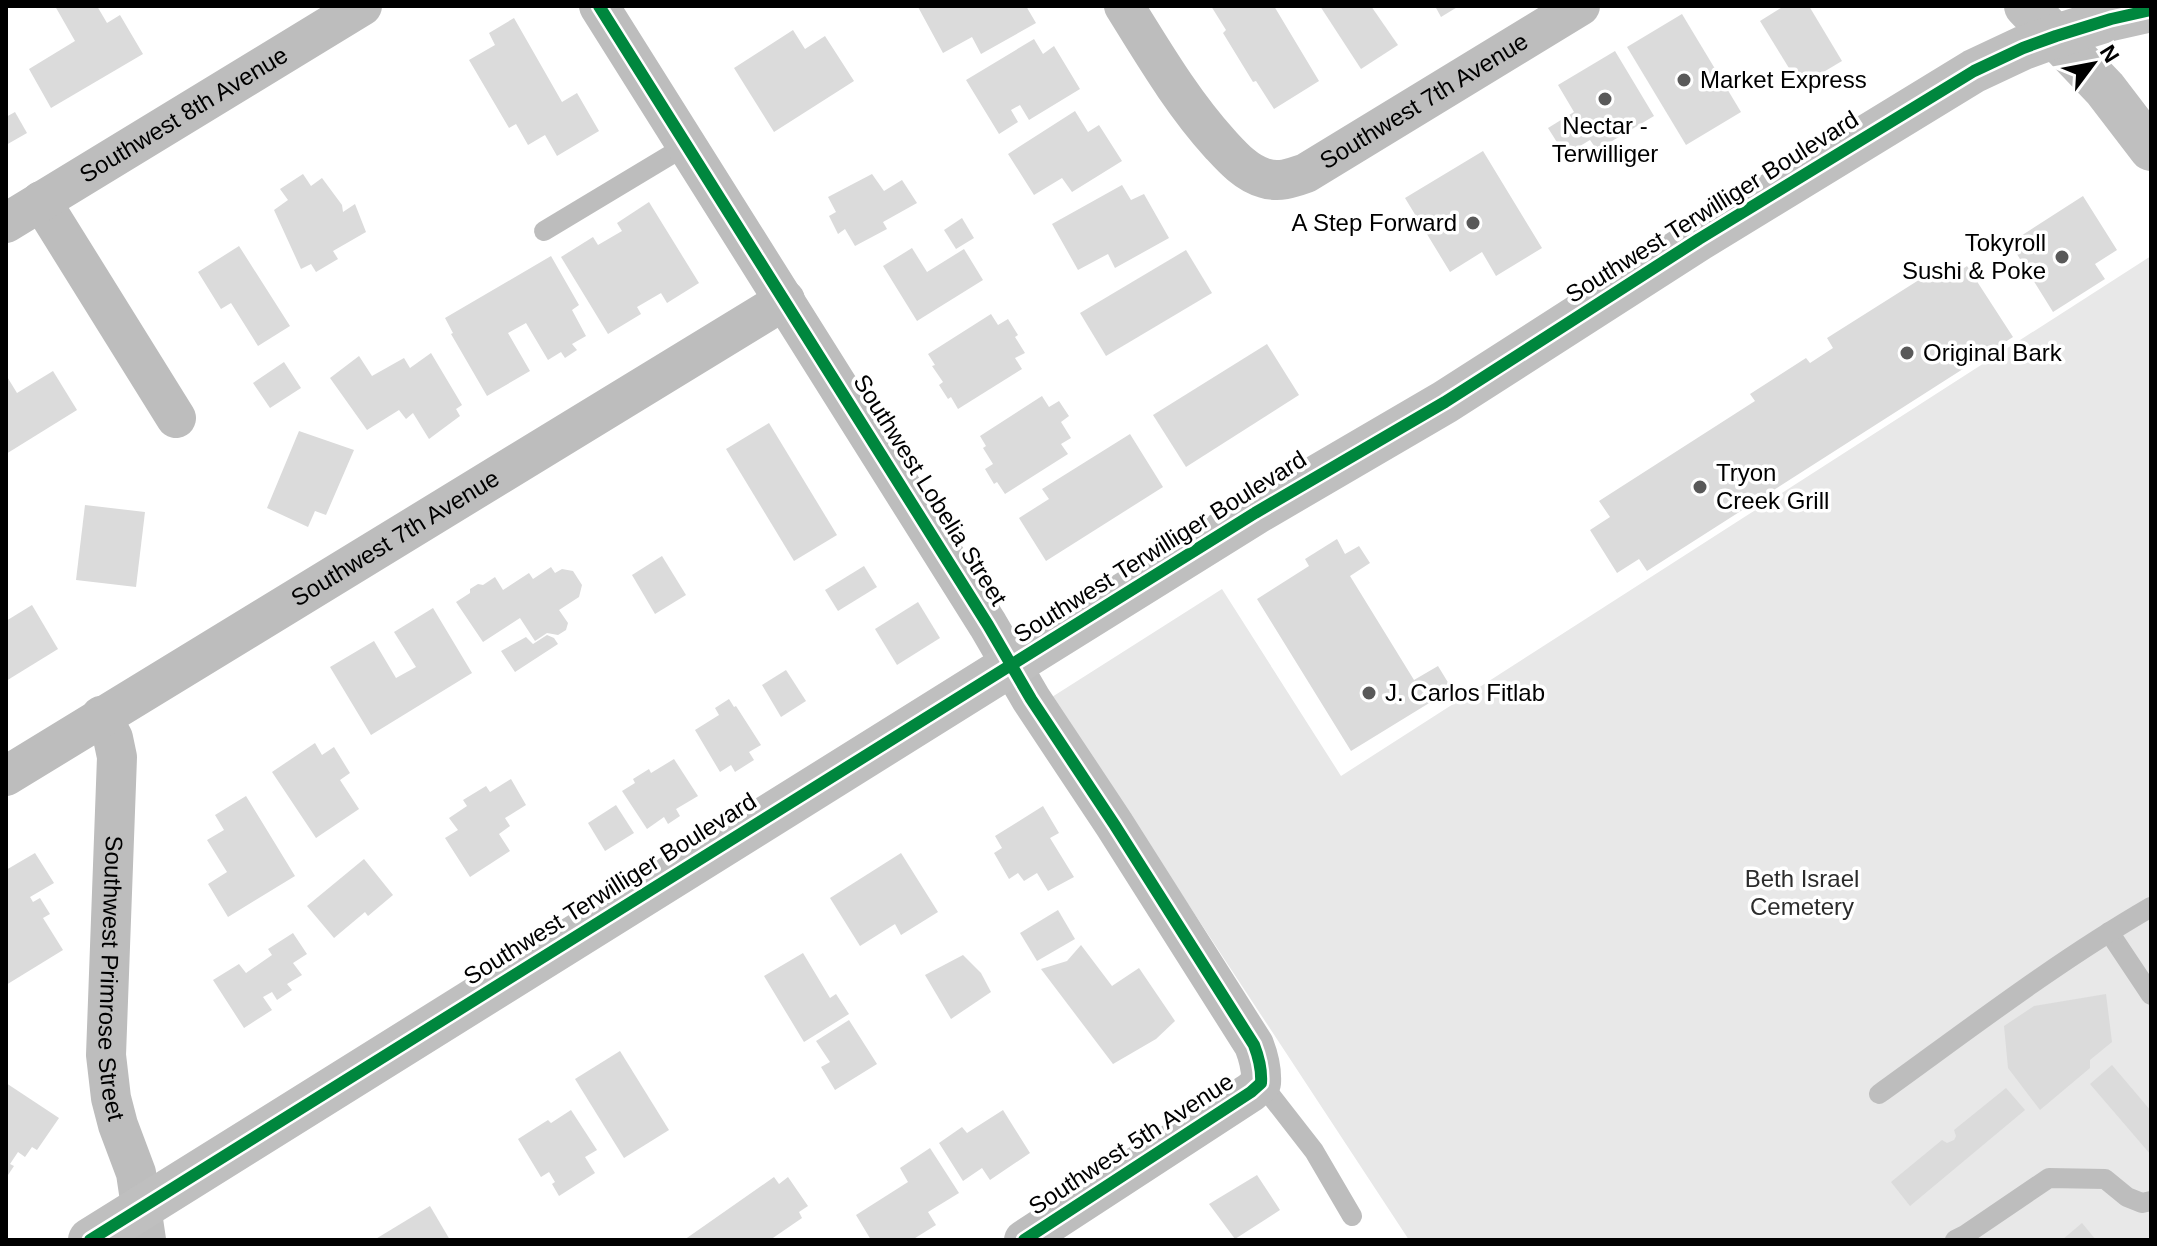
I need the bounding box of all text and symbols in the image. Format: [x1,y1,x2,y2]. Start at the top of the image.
north arrow [2053,24,2133,104]
street label: Southwest 7th Avenue [1315,27,1533,174]
text: N [2095,40,2124,67]
street label: Southwest 8th Avenue [74,41,292,188]
place label: Market Express [1700,66,1867,93]
marker: Market Express [1675,71,1693,89]
marker: Nectar - Terwilliger [1596,90,1614,108]
street label: Southwest Terwilliger Boulevard [1561,105,1863,308]
place label: Nectar - Terwilliger [1552,112,1658,167]
place label: A Step Forward [1292,209,1457,236]
marker: A Step Forward [1464,214,1482,232]
place label: Tokyroll Sushi & Poke [1902,229,2046,284]
marker: Tokyroll Sushi & Poke [2053,248,2071,266]
place label: Original Bark [1923,339,2063,366]
marker: Original Bark [1898,344,1916,362]
street label: Southwest Lobelia Street [848,369,1013,610]
street label: Southwest Terwilliger Boulevard [1009,445,1311,648]
place label: Tryon Creek Grill [1716,459,1829,514]
street label: Southwest 7th Avenue [286,464,504,612]
marker: Tryon Creek Grill [1691,478,1709,496]
place label: J. Carlos Fitlab [1385,679,1545,706]
marker: J. Carlos Fitlab [1360,684,1378,702]
street label: Southwest Terwilliger Boulevard [459,787,761,990]
street label: Southwest Primrose Street [93,835,130,1124]
park label: Beth Israel Cemetery [1745,865,1859,920]
street label: Southwest 5th Avenue [1023,1067,1238,1220]

